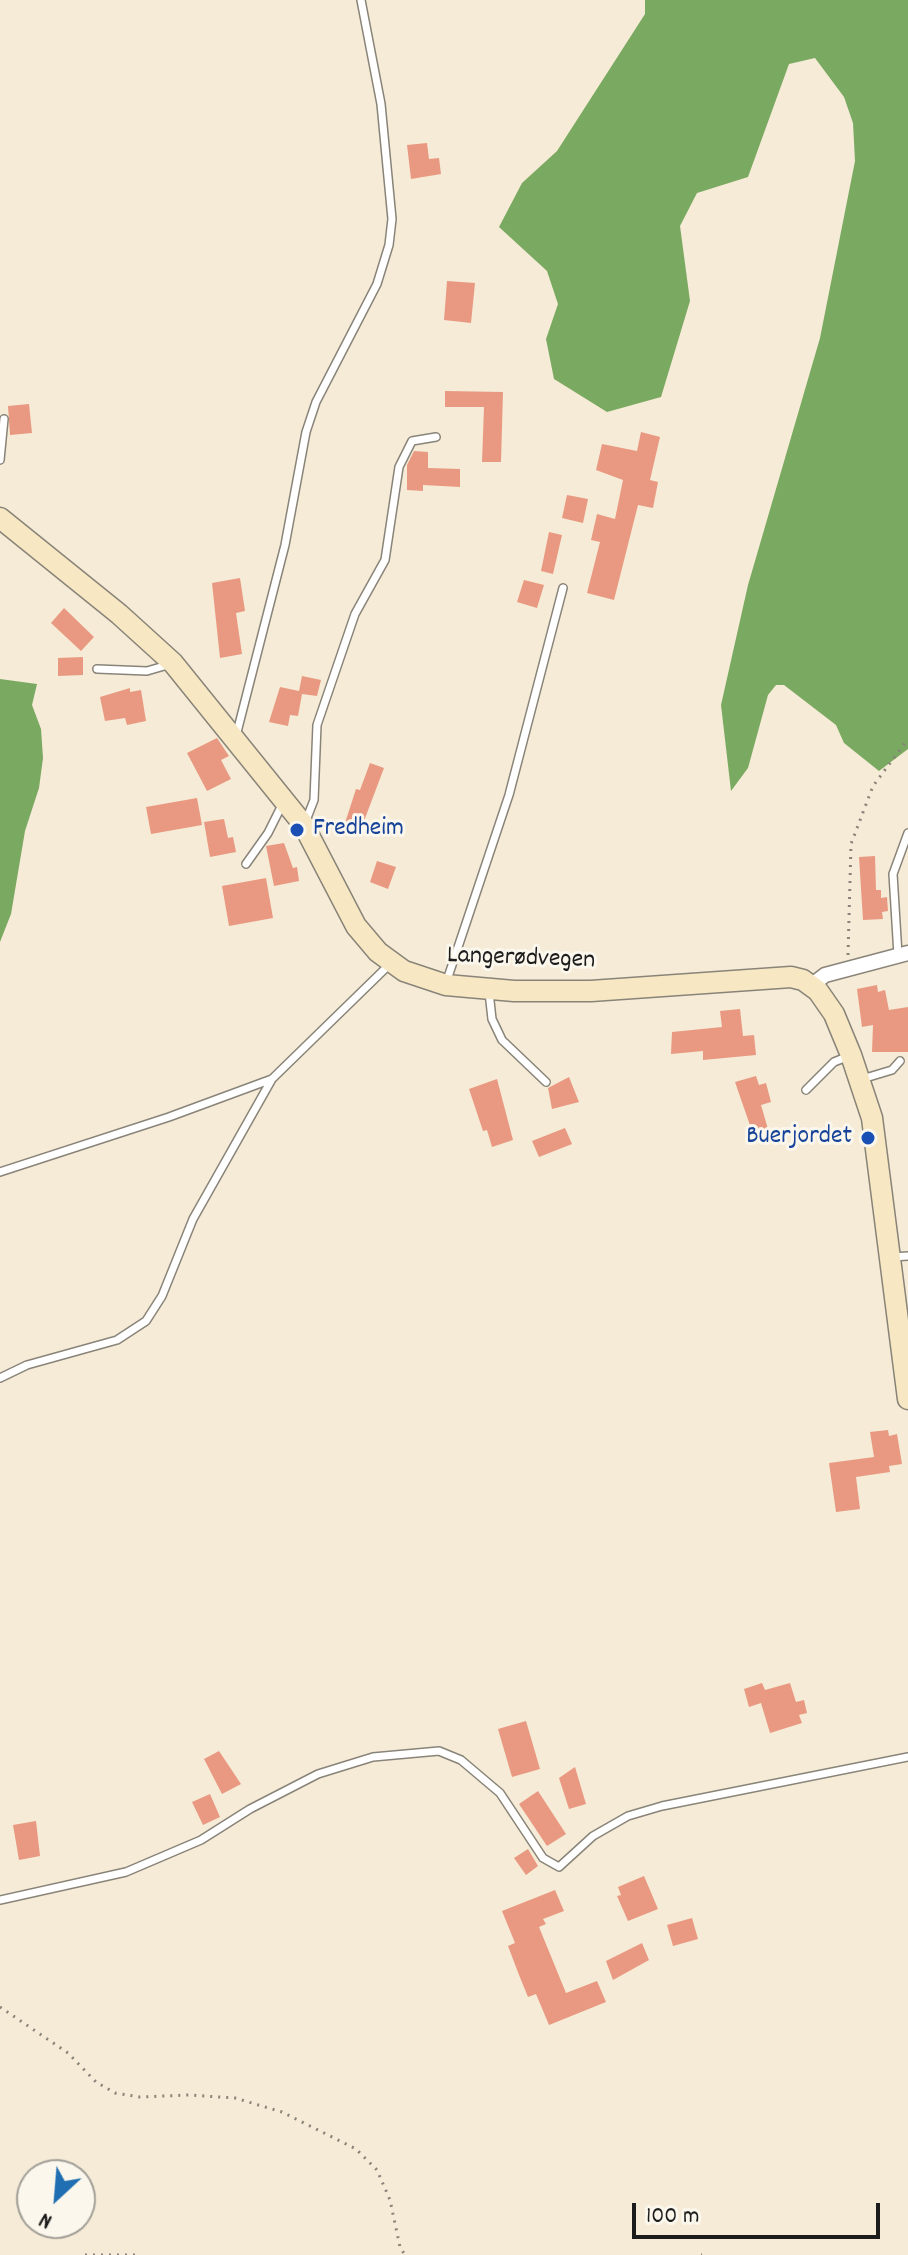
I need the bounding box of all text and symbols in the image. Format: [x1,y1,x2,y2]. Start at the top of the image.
place label: Fredheim [313,814,404,846]
marker: Fredheim [288,821,306,839]
street label: Langerødvegen [446,942,596,978]
place label: Buerjordet [746,1122,852,1154]
marker: Buerjordet [859,1129,877,1147]
north arrow [16,2159,96,2239]
scale bar [636,2187,884,2237]
text: 100 m [646,2200,699,2234]
text: N [34,2203,58,2236]

